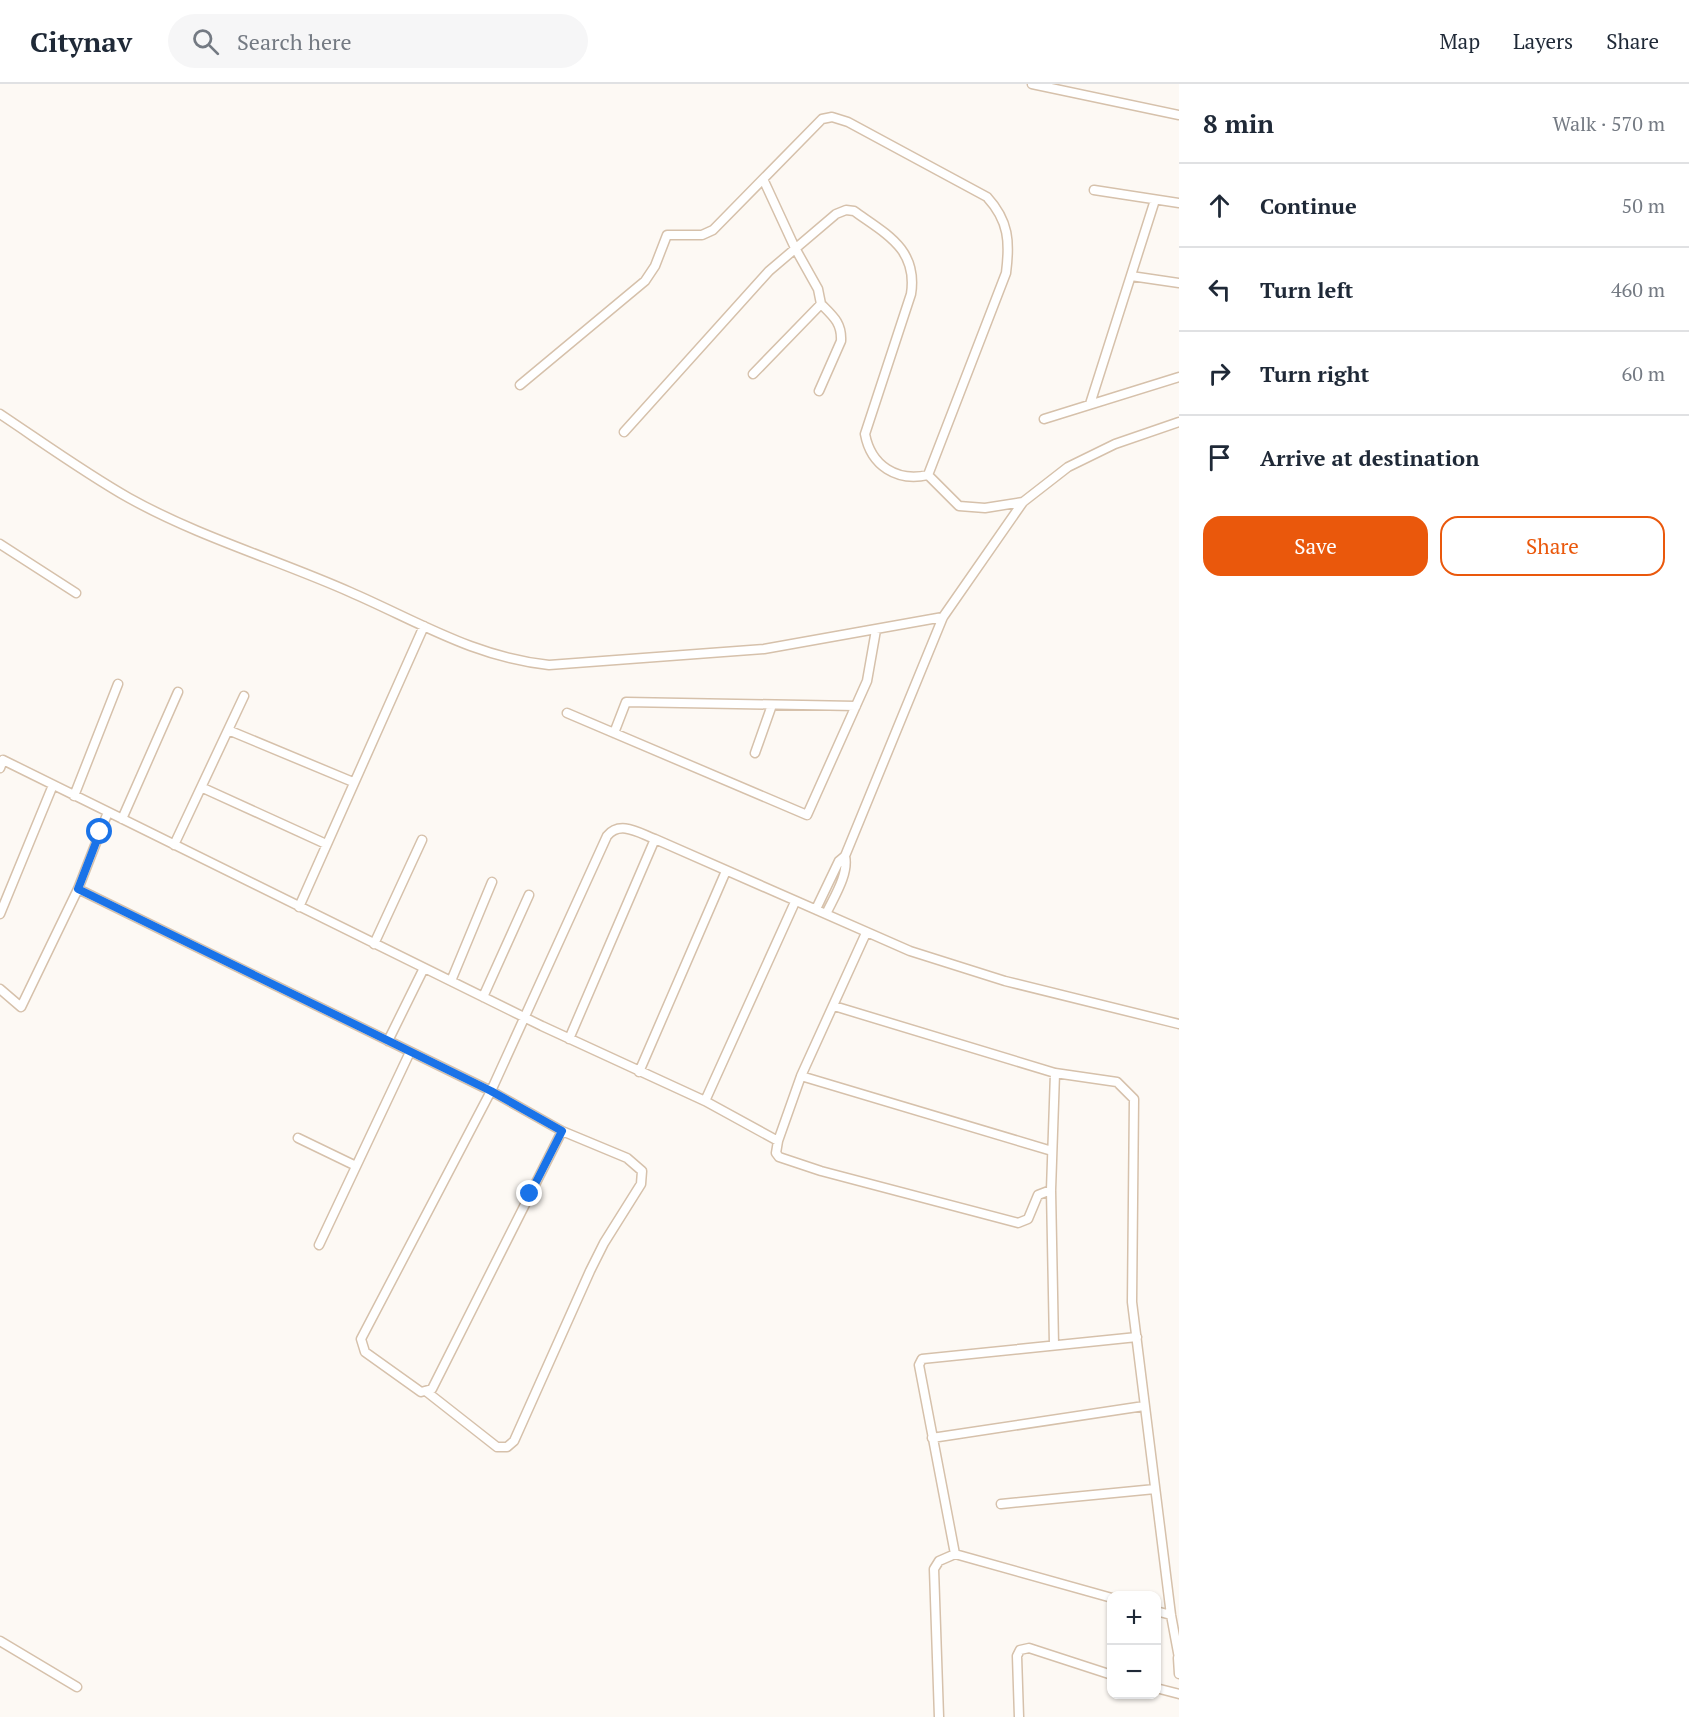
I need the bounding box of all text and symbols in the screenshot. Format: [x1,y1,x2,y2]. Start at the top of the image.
search box [168,14,588,68]
text: Citynav [30,23,132,60]
icon: search [189,25,222,58]
text: Search here [237,27,352,56]
text: Map [1439,27,1480,55]
text: Layers [1513,27,1573,55]
text: Share [1606,27,1659,55]
text: 8 min [1203,106,1274,140]
text: Walk · 570 m [1553,110,1665,137]
icon: ahead [1203,189,1236,222]
text: Continue [1260,191,1357,220]
text: 50 m [1622,192,1665,219]
icon: left [1203,273,1236,306]
text: Turn left [1260,275,1353,304]
text: 460 m [1611,276,1665,303]
icon: right [1203,357,1236,390]
text: Turn right [1260,359,1369,388]
text: 60 m [1622,360,1665,387]
icon: arrive [1203,441,1236,474]
text: Arrive at destination [1260,443,1479,472]
button: Save [1203,516,1428,576]
button: Share [1440,516,1665,576]
route start [86,818,112,844]
route end [516,1180,542,1206]
map controls [1107,1591,1161,1699]
button: + [1107,1591,1161,1645]
button: − [1107,1645,1161,1699]

